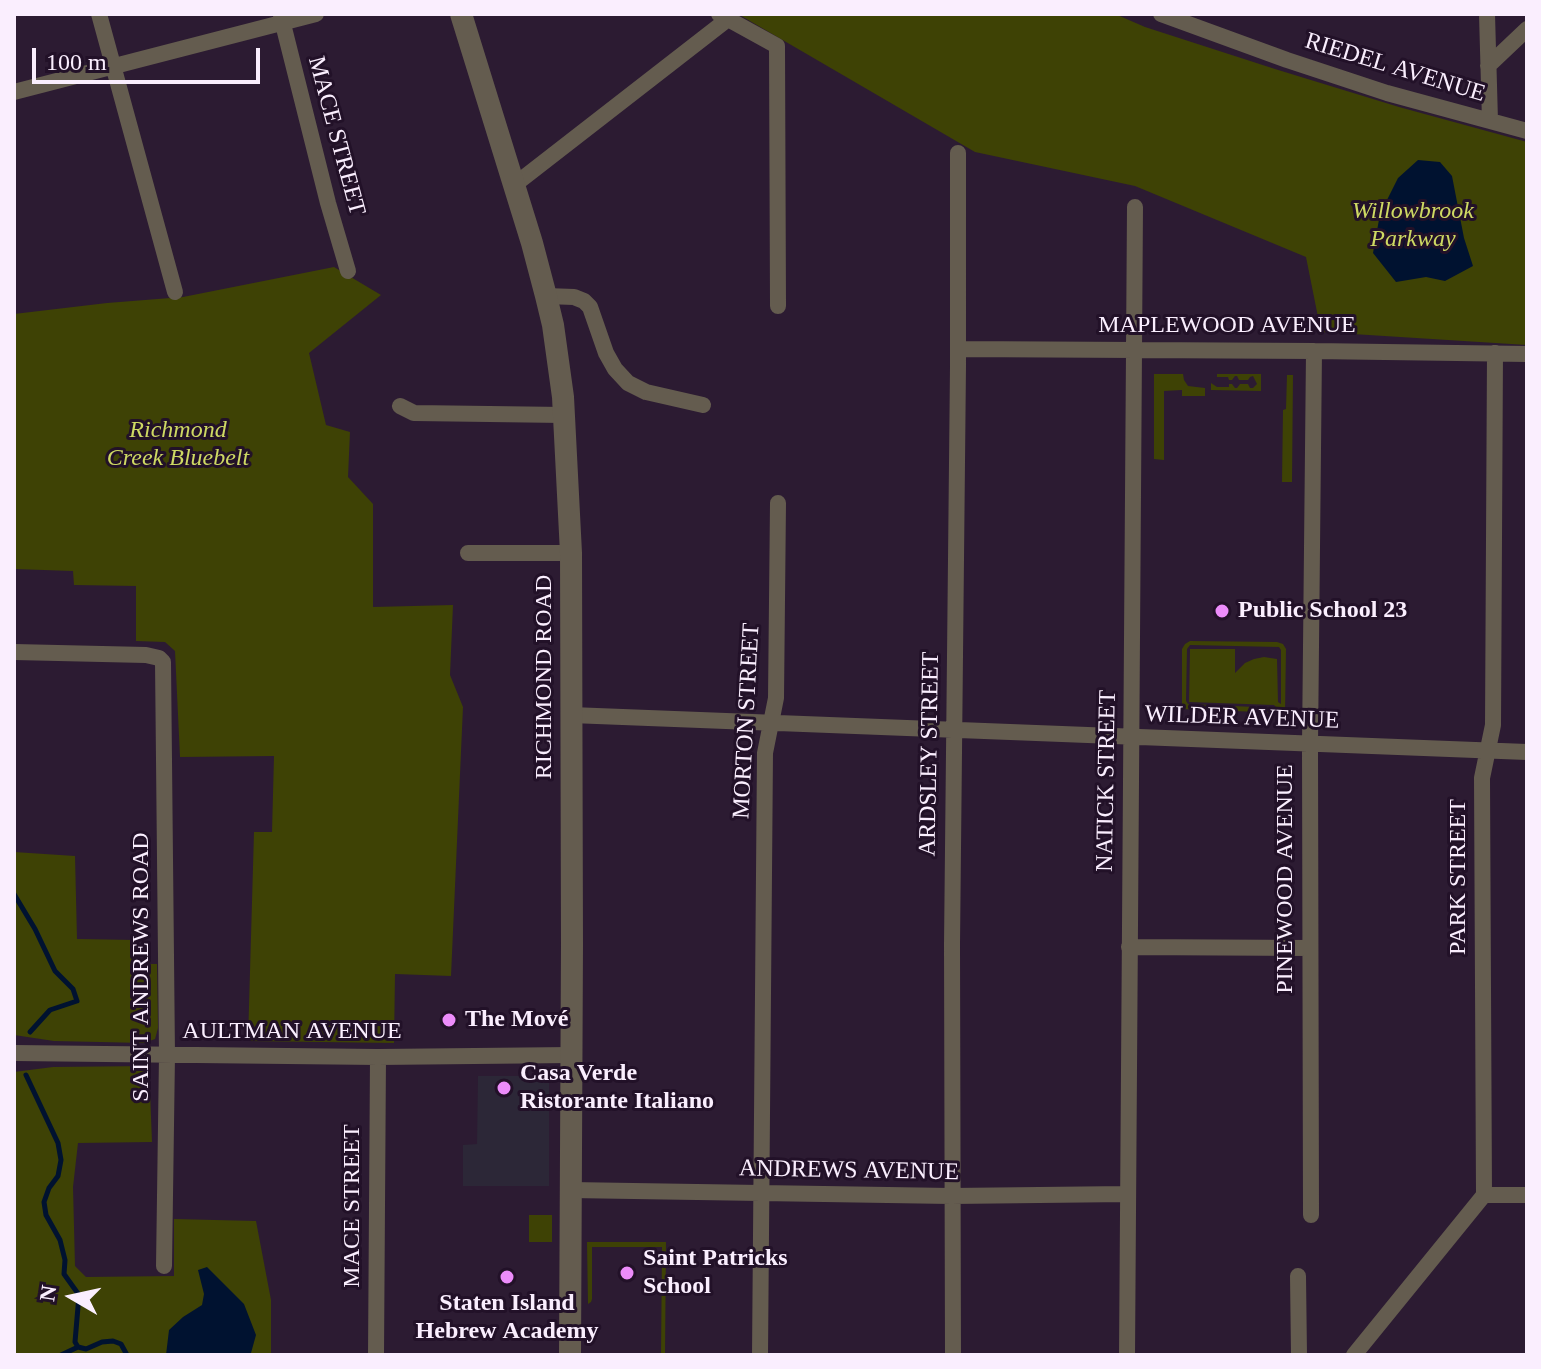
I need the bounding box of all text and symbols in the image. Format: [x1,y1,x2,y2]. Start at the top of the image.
street label: RIEDEL AVENUE [1301,27,1489,109]
scale bar [36,32,264,82]
text: 100 m [46,49,107,75]
street label: MACE STREET [301,53,371,219]
park label: Willowbrook Parkway [1352,198,1474,254]
street label: MAPLEWOOD AVENUE [1098,312,1356,340]
park label: Richmond Creek Bluebelt [107,417,249,473]
street label: RICHMOND ROAD [531,575,559,779]
place label: Public School 23 [1238,597,1407,625]
marker: Public School 23 [1213,602,1231,620]
street label: MORTON STREET [727,622,767,820]
street label: ARDSLEY STREET [914,651,946,857]
street label: NATICK STREET [1091,690,1123,872]
street label: WILDER AVENUE [1144,700,1340,736]
street label: PINEWOOD AVENUE [1272,764,1300,994]
street label: PARK STREET [1445,799,1473,955]
street label: SAINT ANDREWS ROAD [128,832,156,1102]
place label: The Mové [465,1006,568,1034]
marker: The Mové [440,1011,458,1029]
street label: AULTMAN AVENUE [182,1018,402,1046]
place label: Casa Verde Ristorante Italiano [520,1060,714,1116]
marker: Casa Verde Ristorante Italiano [495,1079,513,1097]
street label: MACE STREET [339,1124,367,1288]
street label: ANDREWS AVENUE [739,1155,959,1187]
place label: Saint Patricks School [643,1245,788,1301]
north arrow [32,1257,112,1337]
marker: Saint Patricks School [618,1264,636,1282]
marker: Staten Island Hebrew Academy [498,1268,516,1286]
text: N [34,1283,61,1303]
place label: Staten Island Hebrew Academy [416,1290,598,1346]

